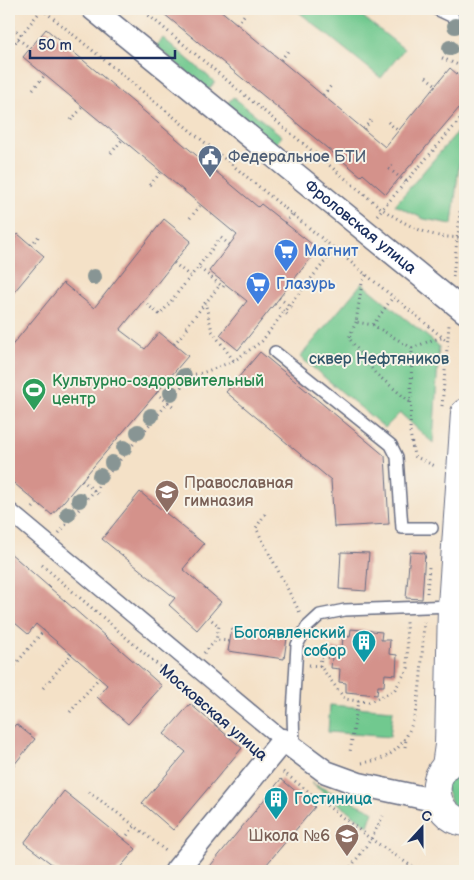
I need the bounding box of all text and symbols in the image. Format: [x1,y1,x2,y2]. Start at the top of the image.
scale bar [30,28,175,60]
text: 50 m [38,36,72,55]
public building icon: Федеральное БТИ [197,144,223,178]
place label: Федеральное БТИ [228,148,366,167]
street label: Фроловская улица [301,176,421,278]
supermarket icon: Магнит [273,238,299,272]
place label: Магнит [304,242,359,261]
supermarket icon: Глазурь [245,271,271,305]
place label: Глазурь [276,275,335,294]
park label: сквер Нефтяников [309,350,450,369]
place label: Культурно-оздоровительный центр [52,372,264,409]
sports icon: Культурно-оздоровительный центр [21,377,47,411]
place label: Православная гимназия [184,474,293,511]
school or university icon: Православная гимназия [154,479,180,513]
place label: Богоявленский собор [234,624,346,661]
building icon: Богоявленский собор [351,629,377,663]
street label: Московская улица [155,661,272,766]
building icon: Гостиница [263,786,289,820]
place label: Гостиница [294,790,373,809]
north arrow [396,802,446,852]
text: С [419,807,434,826]
school or university icon: Школа №6 [334,823,360,857]
place label: Школа №6 [248,827,330,846]

